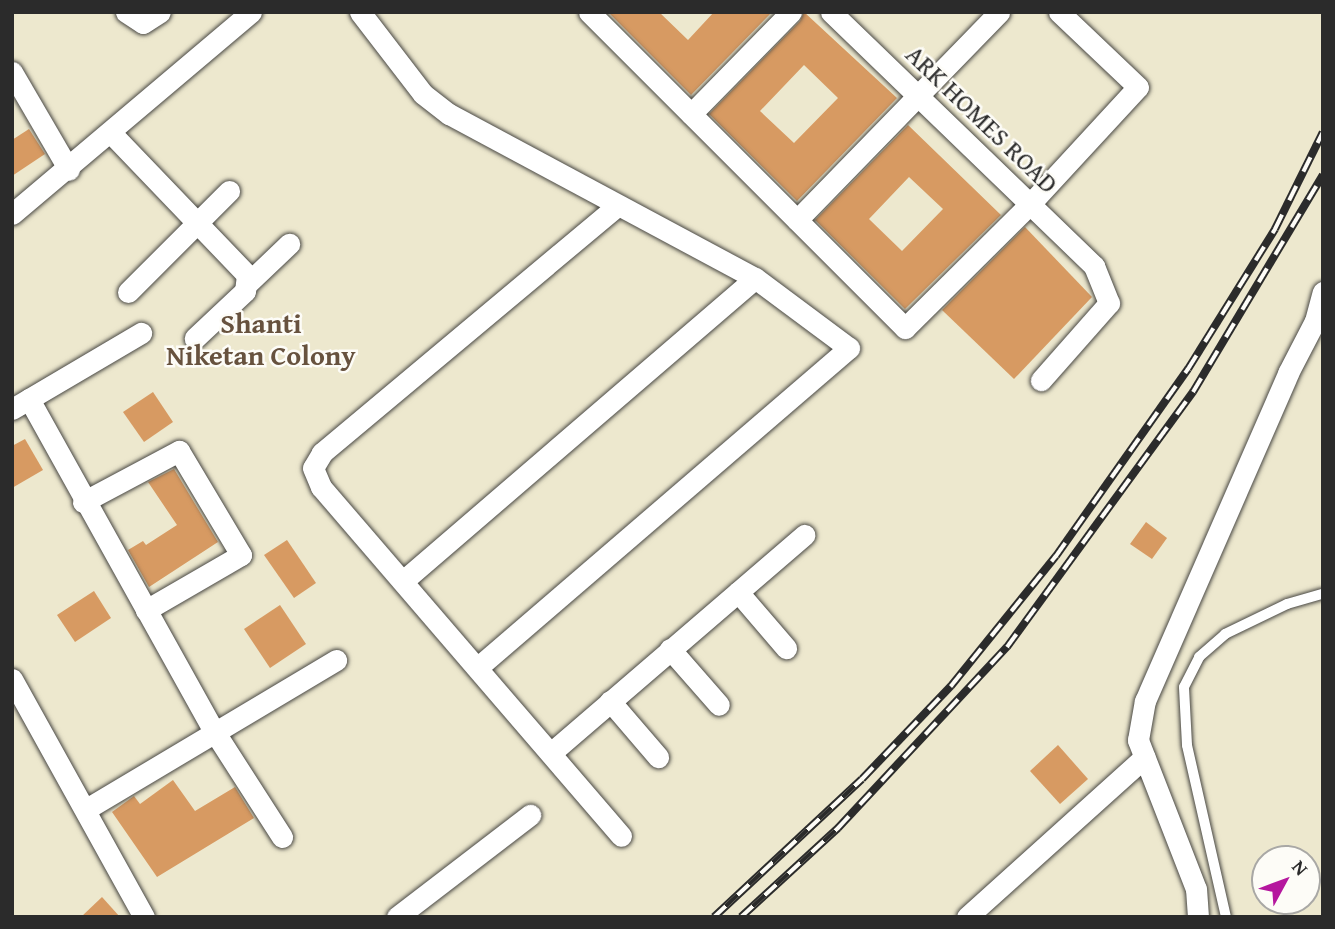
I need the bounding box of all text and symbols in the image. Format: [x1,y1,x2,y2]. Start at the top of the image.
street label: ARK HOMES ROAD [899,39,1065,199]
district label: Shanti Niketan Colony [166,306,356,372]
north arrow [1251,845,1321,915]
text: N [1286,854,1315,882]

